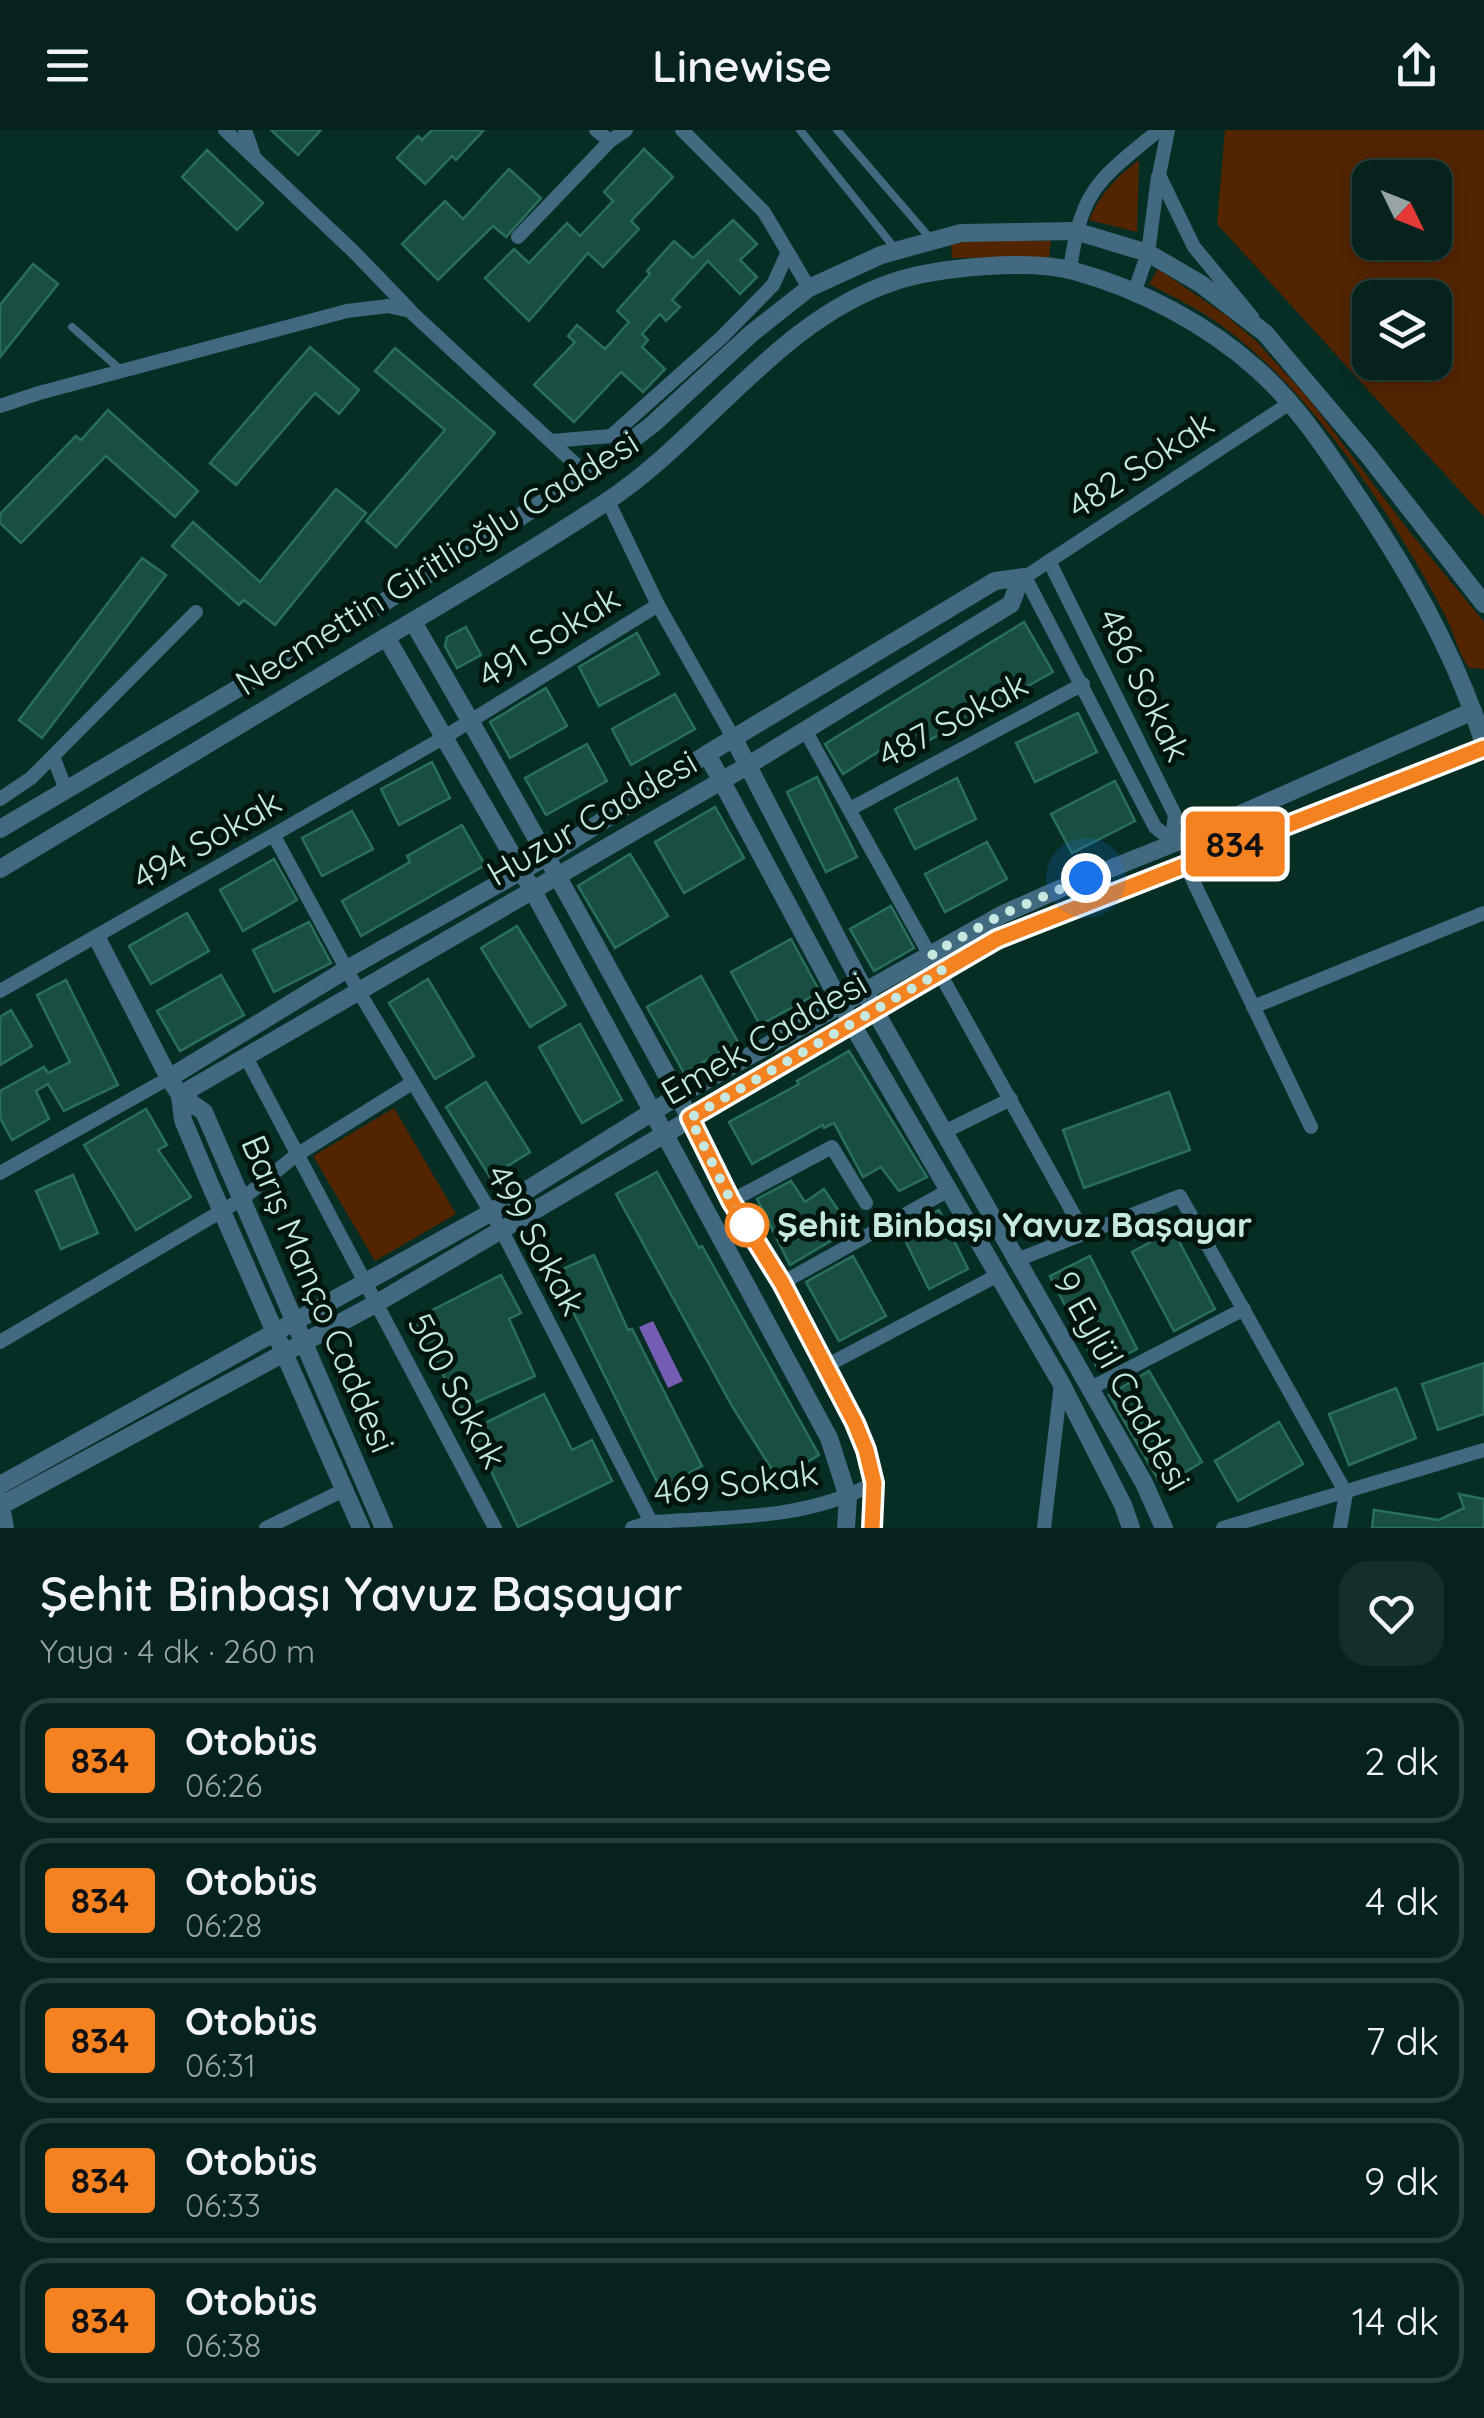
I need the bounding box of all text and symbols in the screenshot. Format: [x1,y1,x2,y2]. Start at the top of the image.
text: Linewise [652,37,832,93]
icon: menu [40,38,95,93]
icon: share [1389,38,1444,93]
north arrow [1352,160,1452,260]
map controls [1352,160,1452,380]
button: layers [1352,280,1452,380]
street label: 482 Sokak [1059,401,1222,528]
street label: Necmettin Giritlioğlu Caddesi [227,420,646,704]
street label: 491 Sokak [469,575,628,697]
street label: 486 Sokak [1089,601,1201,768]
street label: 487 Sokak [870,661,1035,777]
street label: Huzur Caddesi [479,739,704,895]
street label: 494 Sokak [124,779,289,899]
line badge: 834 [1178,812,1292,876]
text: 834 [1206,822,1264,866]
your location [1061,853,1111,903]
street label: Emek Caddesi [653,961,874,1114]
street label: Barış Manço Caddesi [232,1128,406,1459]
street label: 499 Sokak [477,1156,596,1323]
place label: Şehit Binbaşı Yavuz Başayar [777,1202,1252,1246]
marker: Şehit Binbaşı Yavuz Başayar [726,1204,768,1246]
street label: 9 Eylül Caddesi [1044,1263,1201,1498]
street label: 500 Sokak [399,1305,517,1476]
street label: 469 Sokak [651,1450,821,1514]
button: heart [1339,1561,1444,1666]
text: Şehit Binbaşı Yavuz Başayar [40,1563,683,1623]
text: Yaya · 4 dk · 260 m [40,1631,315,1671]
text: Otobüs [185,1717,317,1765]
text: 2 dk [1364,1737,1439,1785]
text: 834 [71,1738,129,1782]
text: 06:26 [185,1765,262,1805]
text: Otobüs [185,1857,317,1905]
text: 4 dk [1365,1877,1439,1925]
text: 834 [71,1878,129,1922]
text: 06:28 [185,1905,262,1945]
text: Otobüs [185,1997,317,2045]
text: 7 dk [1366,2017,1439,2065]
text: 834 [71,2018,129,2062]
text: 06:31 [185,2045,256,2085]
text: Otobüs [185,2137,317,2185]
text: 9 dk [1364,2157,1439,2205]
text: 834 [71,2158,129,2202]
text: 06:33 [185,2185,261,2225]
text: Otobüs [185,2277,317,2325]
text: 14 dk [1352,2297,1439,2345]
text: 834 [71,2298,129,2342]
text: 06:38 [185,2325,261,2365]

